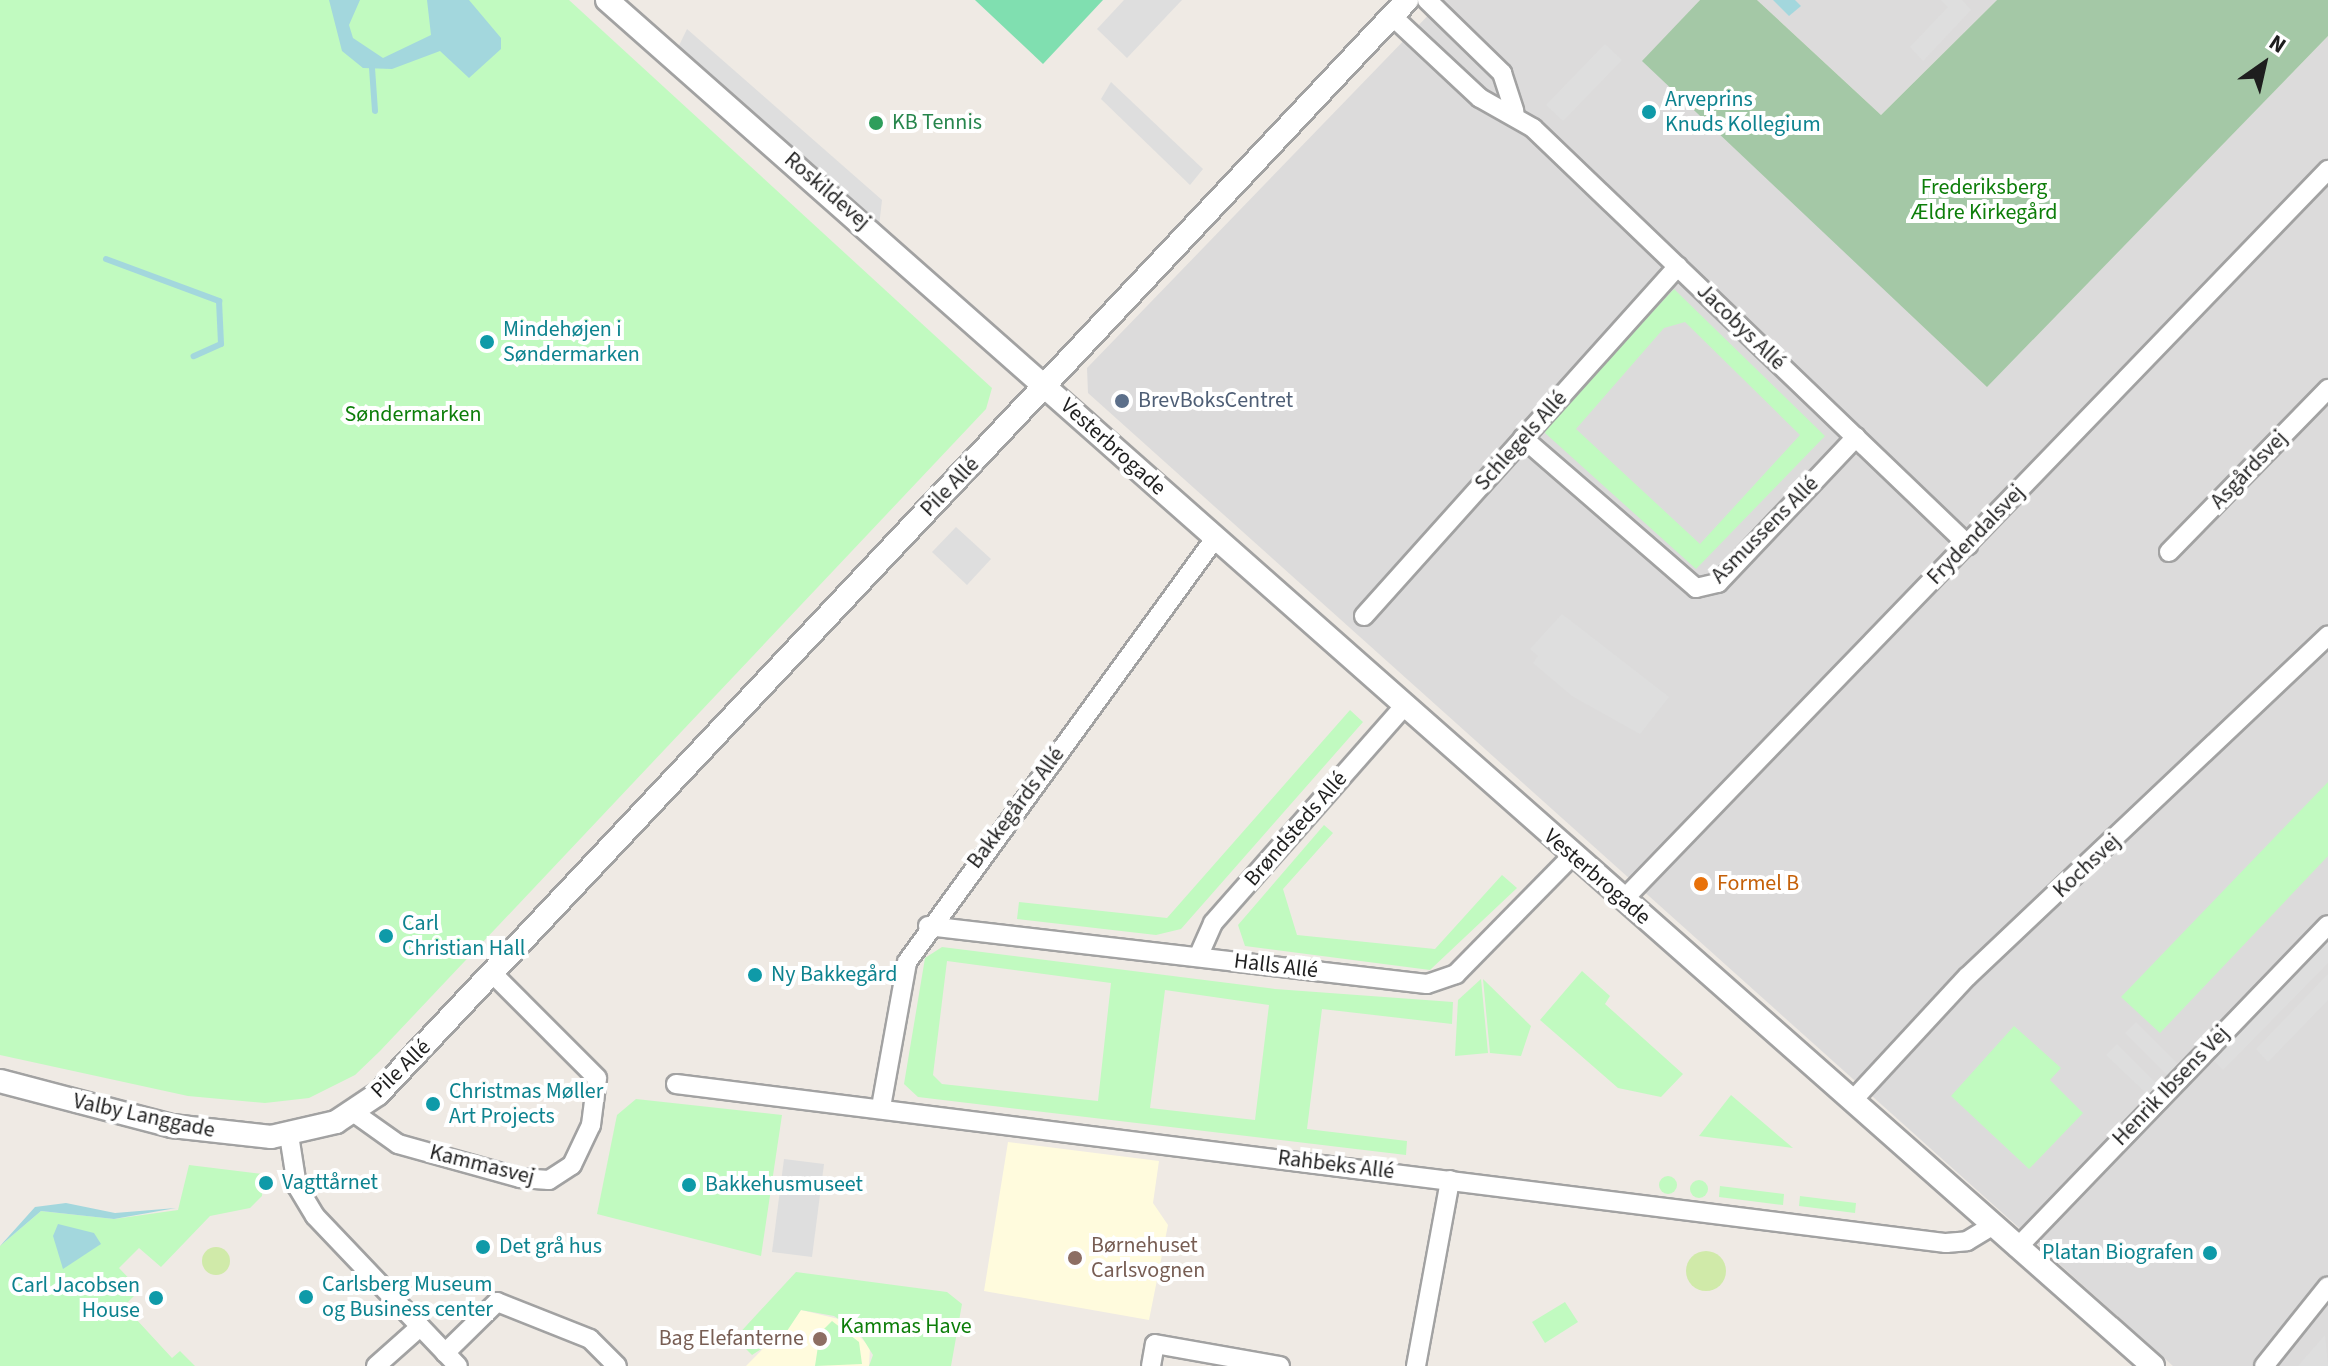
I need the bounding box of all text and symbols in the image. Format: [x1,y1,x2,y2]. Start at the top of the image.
north arrow [2224,24,2304,104]
text: N [2262,27,2292,61]
place label: Arveprins Knuds Kollegium [1665,86,1821,138]
marker: Arveprins Knuds Kollegium [1640,103,1658,121]
place label: KB Tennis [892,110,982,136]
marker: KB Tennis [867,114,885,132]
street label: Roskildevej [779,147,875,235]
park label: Frederiksberg Ældre Kirkegård [1910,174,2058,226]
street label: Jacobys Allé [1691,278,1791,376]
place label: Mindehøjen i Søndermarken [503,316,640,368]
marker: Mindehøjen i Søndermarken [478,333,496,351]
street label: Schlegels Allé [1469,386,1573,496]
place label: BrevBoksCentret [1138,388,1293,414]
marker: BrevBoksCentret [1113,392,1131,410]
street label: Vesterbrogade [1055,393,1171,501]
park label: Søndermarken [345,402,481,428]
street label: Asgårdsvej [2205,425,2293,515]
street label: Pile Allé [915,452,985,522]
street label: Asmussens Allé [1706,471,1824,589]
street label: Frydendalsvej [1922,480,2030,590]
street label: Bakkegårds Allé [962,742,1070,874]
street label: Brøndsteds Allé [1239,766,1353,892]
street label: Vesterbrogade [1538,823,1656,931]
street label: Kochsvej [2048,828,2126,904]
place label: Formel B [1717,871,1799,897]
marker: Formel B [1692,875,1710,893]
place label: Carl Christian Hall [402,910,525,962]
marker: Carl Christian Hall [377,927,395,945]
street label: Halls Allé [1233,948,1319,984]
place label: Ny Bakkegård [771,962,897,988]
marker: Ny Bakkegård [746,966,764,984]
street label: Henrik Ibsens Vej [2107,1020,2235,1152]
street label: Pile Allé [366,1034,436,1104]
place label: Christmas Møller Art Projects [449,1078,603,1130]
street label: Valby Langgade [71,1088,217,1144]
marker: Christmas Møller Art Projects [424,1095,442,1113]
street label: Kammasvej [427,1139,537,1191]
street label: Rahbeks Allé [1276,1145,1396,1185]
place label: Vagttårnet [282,1170,378,1196]
place label: Bakkehusmuseet [705,1172,863,1198]
marker: Vagttårnet [257,1174,275,1192]
marker: Bakkehusmuseet [680,1176,698,1194]
place label: Børnehuset Carlsvognen [1091,1232,1205,1284]
place label: Det grå hus [499,1234,602,1260]
marker: Det grå hus [474,1238,492,1256]
place label: Platan Biografen [2042,1240,2194,1266]
marker: Platan Biografen [2201,1244,2219,1262]
marker: Børnehuset Carlsvognen [1066,1249,1084,1267]
place label: Carlsberg Museum og Business center [322,1271,493,1322]
place label: Carl Jacobsen House [11,1272,140,1324]
marker: Carlsberg Museum og Business center [297,1288,315,1306]
marker: Carl Jacobsen House [147,1289,165,1307]
park label: Kammas Have [840,1314,972,1340]
place label: Bag Elefanterne [659,1326,804,1352]
marker: Bag Elefanterne [811,1330,829,1348]

